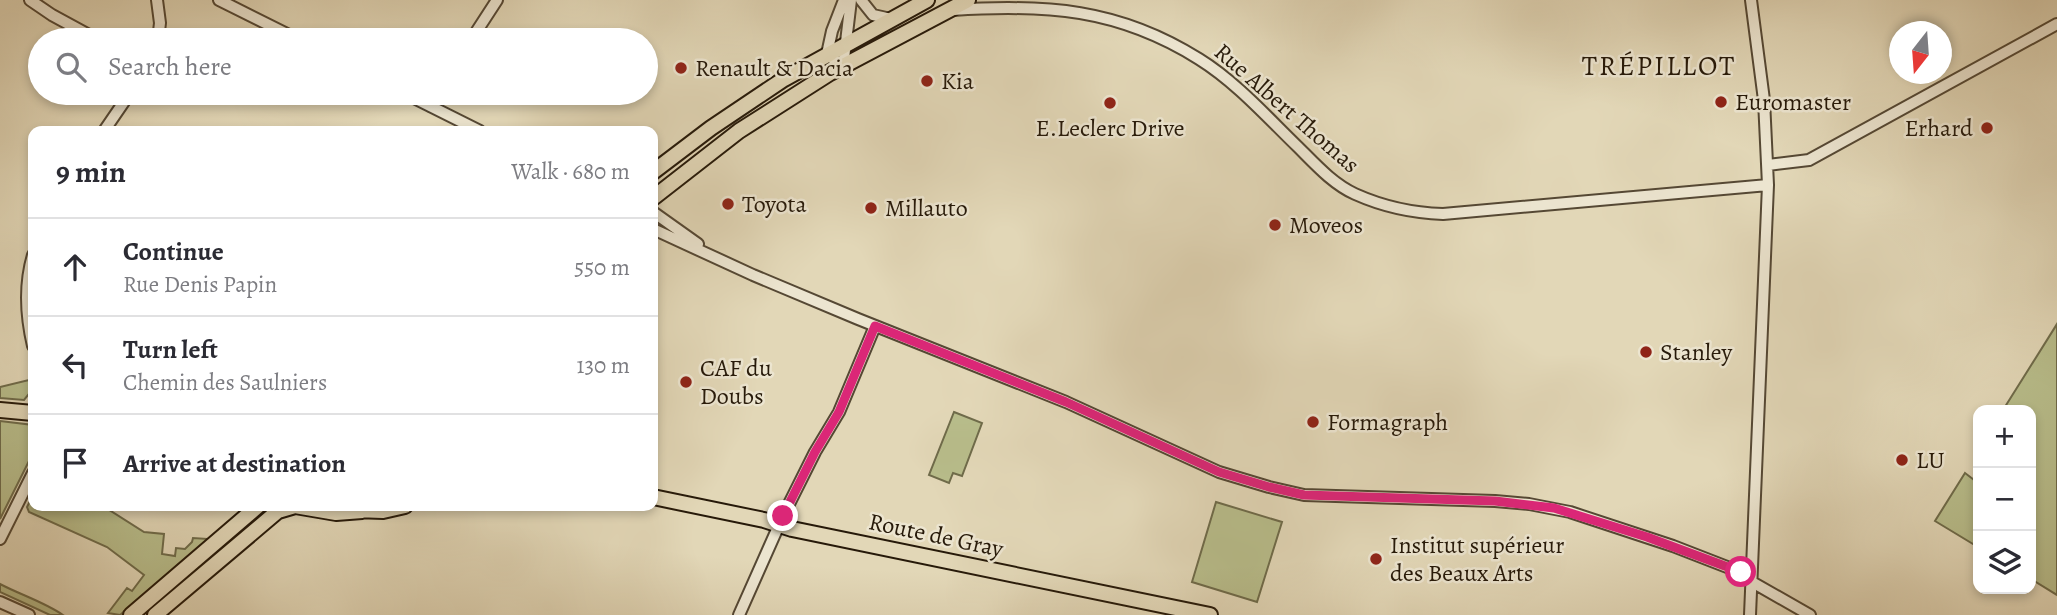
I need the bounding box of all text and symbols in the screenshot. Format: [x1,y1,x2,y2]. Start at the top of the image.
north arrow [1889,21,1952,84]
search box [28,28,658,105]
street label: Rue Albert Thomas [1207,36,1367,180]
district label: TRÉPILLOT [1582,47,1736,85]
icon: search [52,48,90,86]
text: Search here [108,49,232,84]
place label: Renault & Dacia [695,52,854,84]
marker: Renault & Dacia [673,60,689,76]
place label: Kia [941,65,975,97]
marker: Kia [919,73,935,89]
place label: Euromaster [1735,86,1851,118]
marker: Euromaster [1713,94,1729,110]
marker: E.Leclerc Drive [1102,95,1118,111]
place label: E.Leclerc Drive [1036,112,1184,144]
place label: Erhard [1905,112,1973,144]
marker: Erhard [1979,120,1995,136]
text: 9 min [56,152,126,192]
text: Walk · 680 m [511,156,630,187]
place label: Toyota [742,188,807,220]
place label: Millauto [885,192,968,224]
marker: Toyota [720,196,736,212]
marker: Millauto [863,200,879,216]
place label: Moveos [1289,209,1363,241]
marker: Moveos [1267,217,1283,233]
text: Continue [123,234,224,269]
icon: ahead [56,248,94,286]
text: 550 m [574,252,630,283]
text: Rue Denis Papin [123,269,277,300]
text: Turn left [123,332,218,367]
place label: Stanley [1660,336,1733,368]
marker: Stanley [1638,344,1654,360]
icon: left [56,346,94,384]
text: 130 m [577,350,630,381]
place label: CAF du Doubs [700,352,772,412]
text: Chemin des Saulniers [123,367,327,398]
marker: CAF du Doubs [678,374,694,390]
map controls [1973,405,2036,594]
button: + [1973,405,2036,468]
place label: Formagraph [1327,406,1448,438]
marker: Formagraph [1305,414,1321,430]
icon: arrive [56,444,94,482]
place label: LU [1916,444,1945,476]
text: Arrive at destination [123,446,346,481]
marker: LU [1894,452,1910,468]
button: − [1973,468,2036,531]
route end [767,500,798,531]
street label: Route de Gray [866,505,1006,565]
place label: Institut supérieur des Beaux Arts [1390,529,1564,589]
button: layers [1973,531,2036,594]
marker: Institut supérieur des Beaux Arts [1368,551,1384,567]
route start [1725,556,1756,587]

